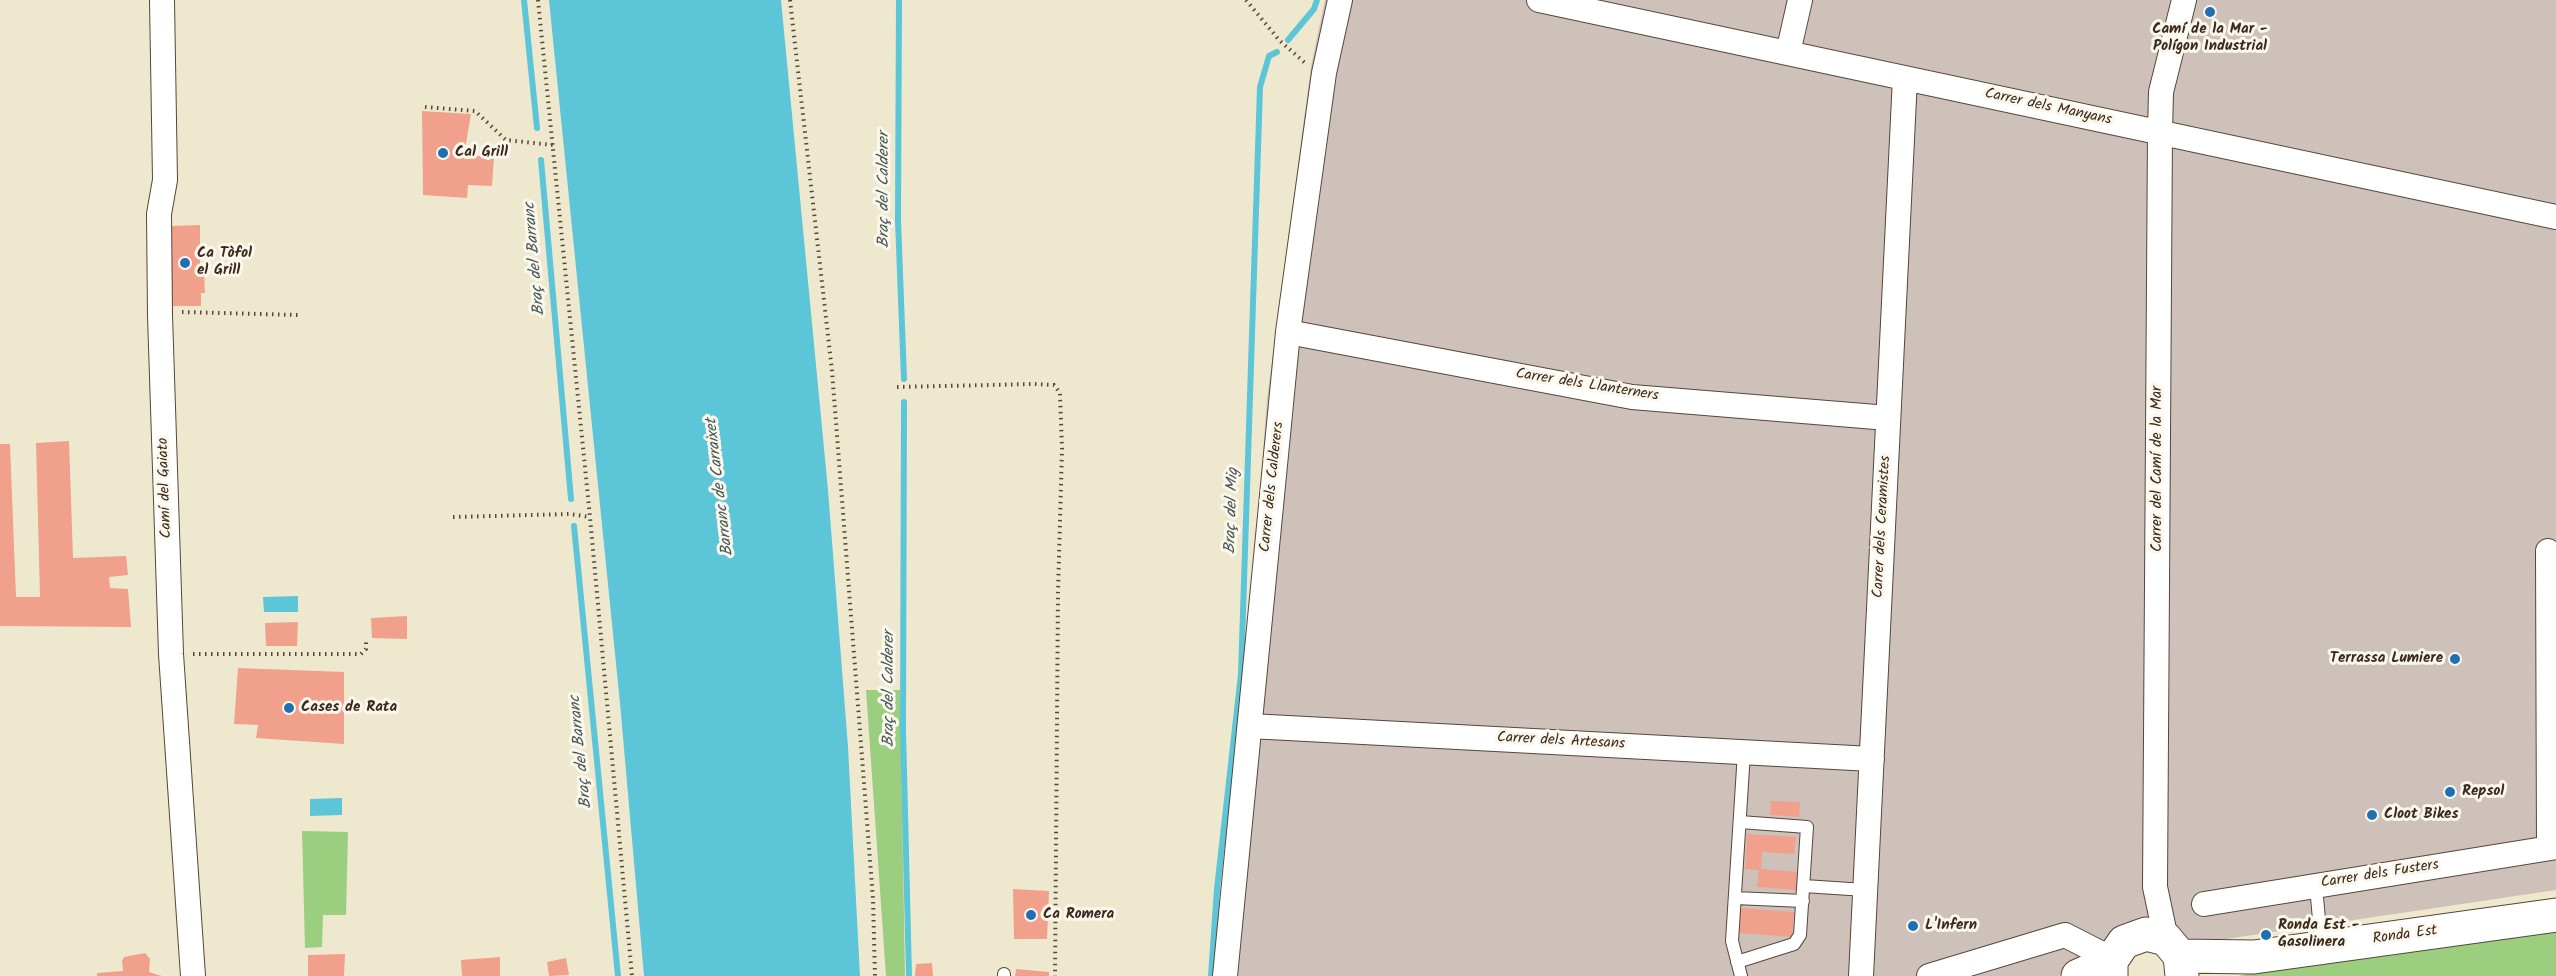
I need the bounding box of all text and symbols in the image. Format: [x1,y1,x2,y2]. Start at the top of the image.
marker: Camí de la Mar - Polígon Industrial [2203,5,2217,19]
place label: Camí de la Mar - Polígon Industrial [2152,21,2268,56]
street label: Carrer dels Manyans [1983,86,2113,130]
water label: Braç del Calderer [875,132,895,248]
place label: Cal Grill [455,144,508,162]
marker: Cal Grill [436,146,450,160]
water label: Braç del Barranc [521,202,551,316]
place label: Ca Tòfol el Grill [197,245,252,280]
marker: Ca Tòfol el Grill [178,256,192,270]
street label: Carrer dels Llanterners [1514,366,1660,406]
street label: Carrer del Camí de la Mar [2149,386,2167,552]
water label: Barranc de Carraixet [703,417,739,557]
street label: Carrer dels Calderers [1257,421,1289,553]
street label: Camí del Gaiato [155,437,177,539]
street label: Carrer dels Ceramistes [1870,455,1896,599]
water label: Braç del Mig [1222,468,1244,554]
water label: Braç del Calderer [880,631,900,747]
place label: Terrassa Lumiere [2330,650,2443,668]
marker: Terrassa Lumiere [2448,652,2462,666]
water label: Braç del Barranc [567,695,597,809]
place label: Cases de Rata [301,699,397,717]
marker: Cases de Rata [282,701,296,715]
street label: Carrer dels Artesans [1496,730,1626,754]
place label: Repsol [2462,783,2504,801]
marker: Repsol [2443,785,2457,799]
place label: Cloot Bikes [2384,806,2458,824]
marker: Cloot Bikes [2365,808,2379,822]
street label: Carrer dels Fusters [2320,857,2440,893]
place label: Ca Romera [1043,906,1114,924]
marker: Ca Romera [1024,908,1038,922]
place label: L'Infern [1925,917,1977,935]
place label: Ronda Est - Gasolinera [2278,917,2359,952]
marker: L'Infern [1906,919,1920,933]
street label: Ronda Est [2372,923,2438,949]
marker: Ronda Est - Gasolinera [2259,928,2273,942]

